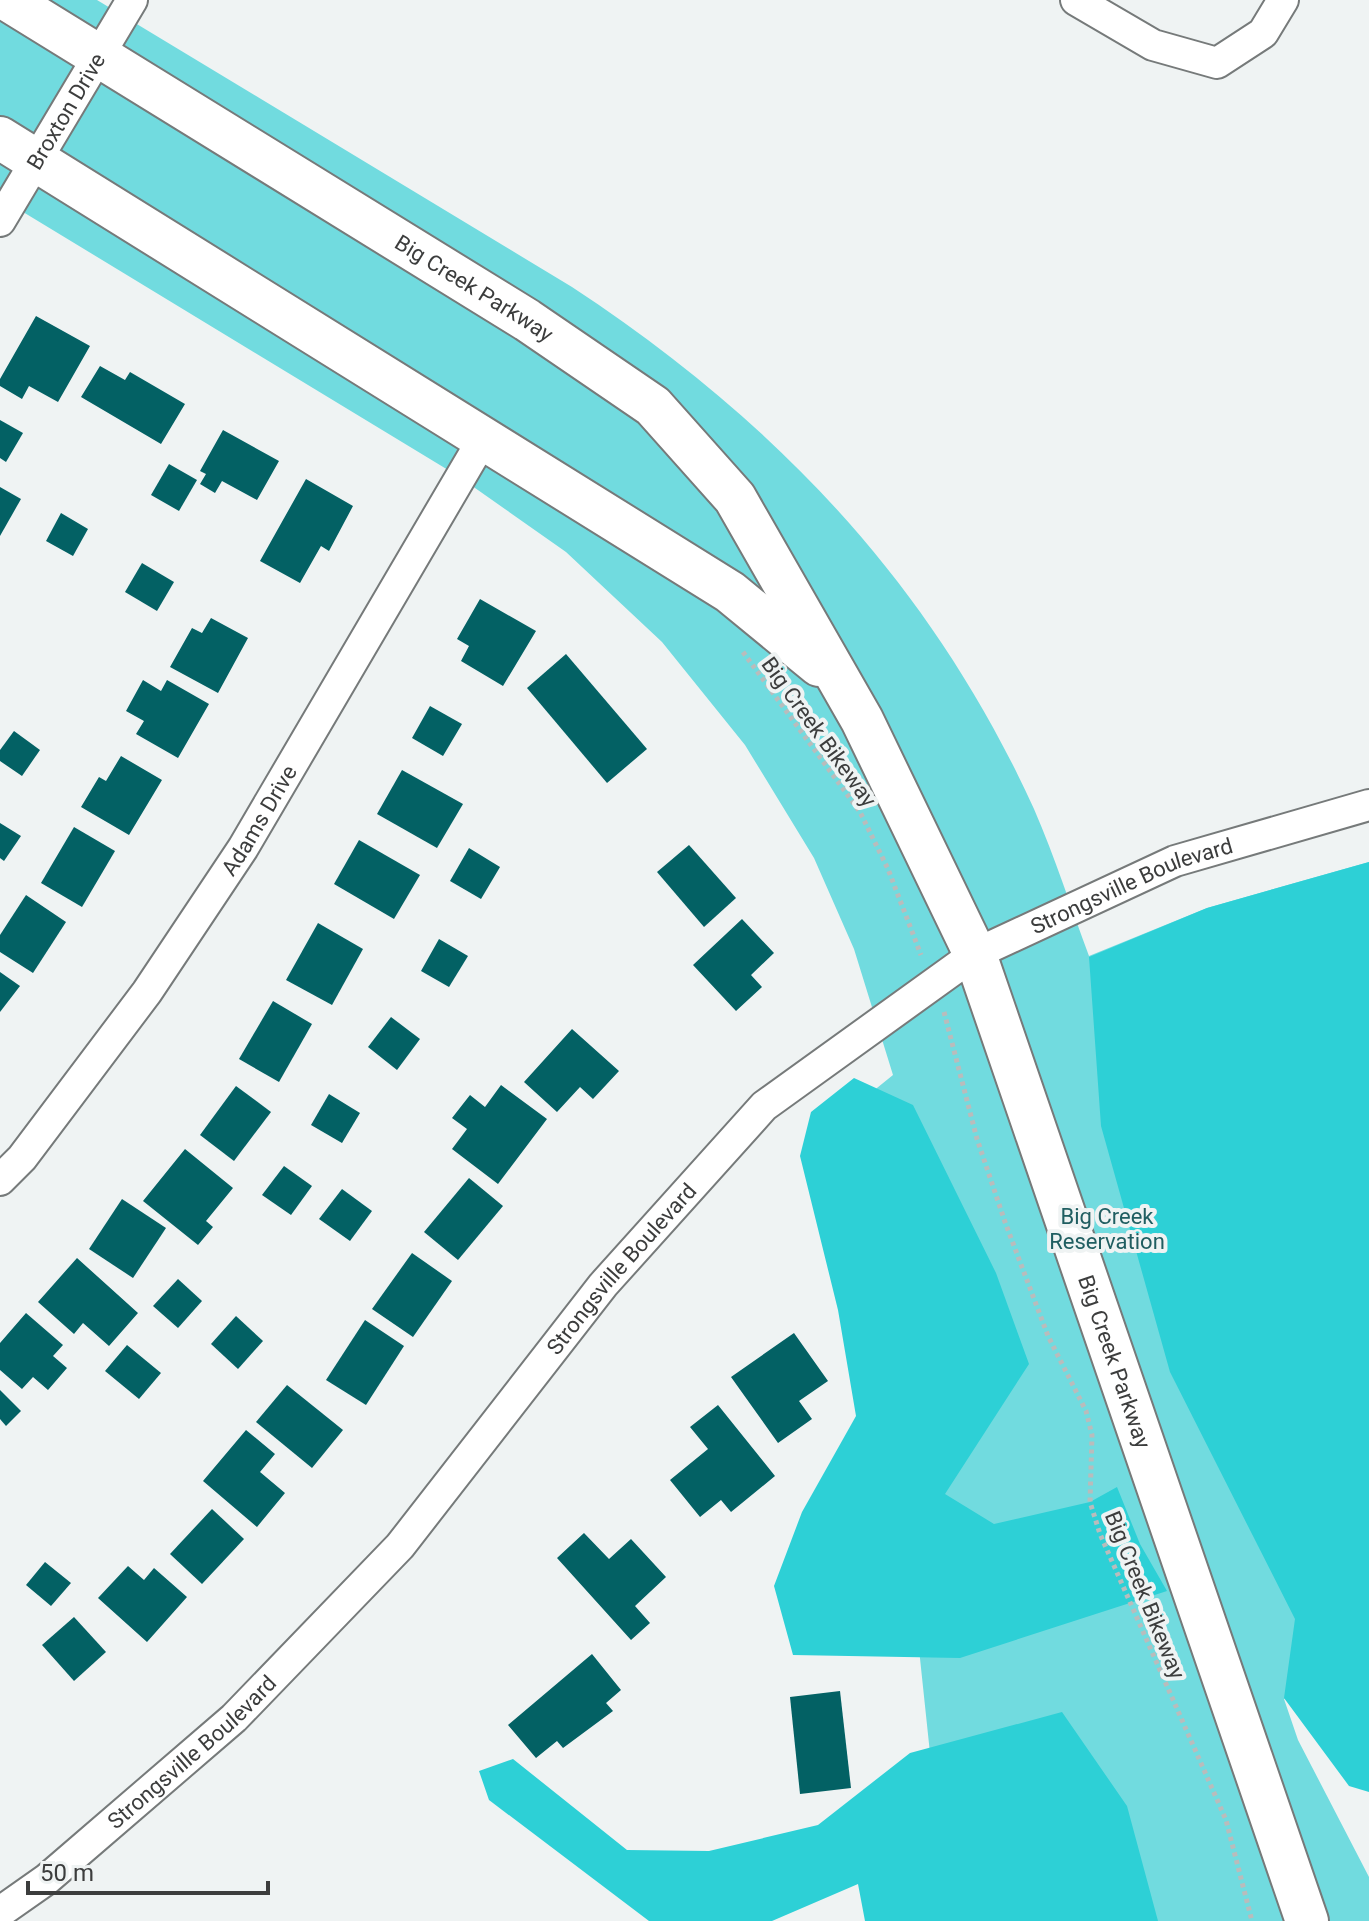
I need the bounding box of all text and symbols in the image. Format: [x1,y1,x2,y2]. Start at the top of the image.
street label: Broxton Drive [21,49,110,174]
street label: Big Creek Parkway [391,229,559,347]
street label: Big Creek Bikeway [756,652,882,812]
street label: Adams Drive [216,760,301,880]
street label: Strongsville Boulevard [1027,833,1236,939]
street label: Strongsville Boulevard [541,1178,701,1359]
park label: Big Creek Reservation [1049,1204,1165,1254]
street label: Big Creek Parkway [1074,1272,1156,1452]
street label: Big Creek Bikeway [1100,1507,1190,1683]
street label: Strongsville Boulevard [102,1670,281,1834]
scale bar [28,1845,268,1895]
text: 50 m [40,1859,94,1887]

